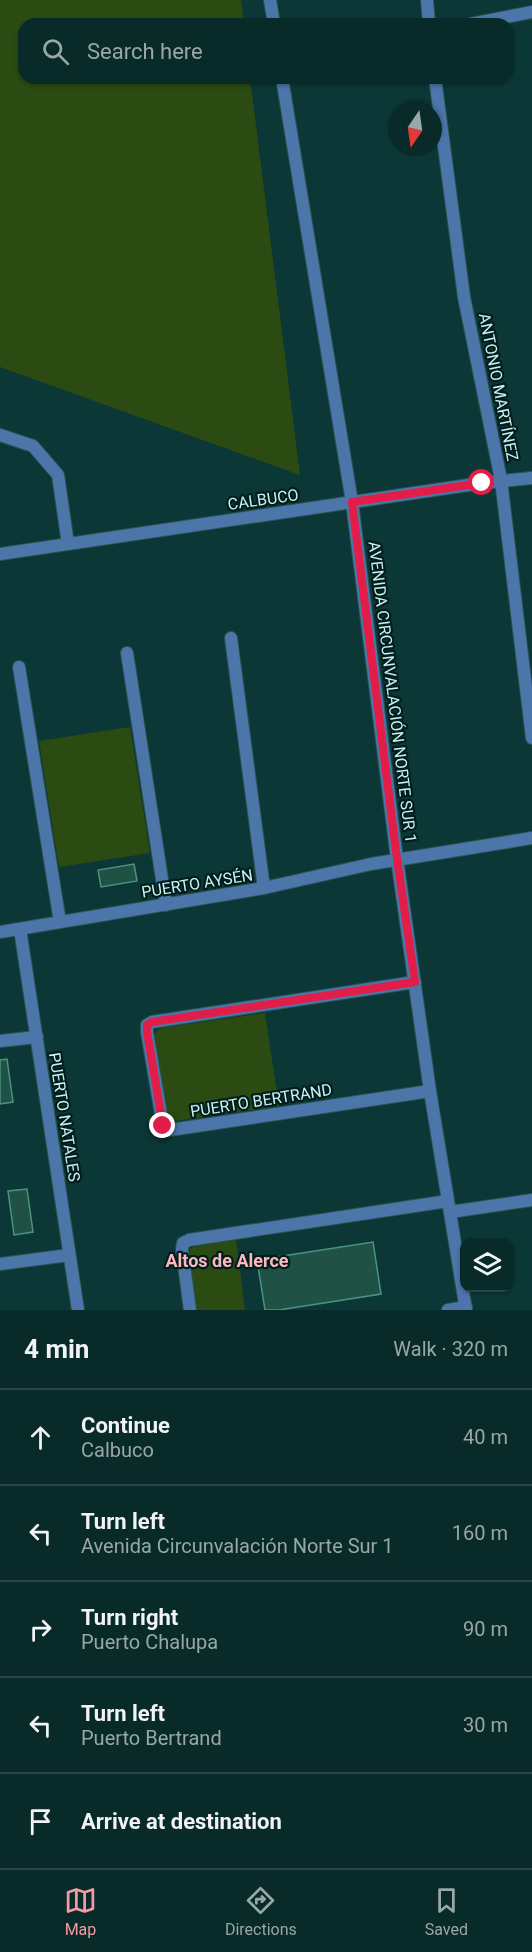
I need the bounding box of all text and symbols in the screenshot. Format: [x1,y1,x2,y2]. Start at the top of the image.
search box [18,18,514,84]
icon: search [39,35,72,68]
text: Search here [87,39,203,64]
north arrow [388,102,442,156]
street label: ANTONIO MARTÍNEZ [475,311,522,463]
route start [468,469,494,495]
street label: CALBUCO [226,485,300,514]
street label: AVENIDA CIRCUNVALACIÓN NORTE SUR 1 [365,540,421,844]
street label: PUERTO AYSÉN [140,865,254,902]
street label: PUERTO NATALES [45,1051,84,1183]
street label: PUERTO BERTRAND [189,1080,333,1121]
route end [149,1112,175,1138]
map controls [460,1238,514,1292]
button: layers [460,1238,514,1292]
district label: Altos de Alerce [165,1250,289,1271]
text: 4 min [24,1334,89,1364]
text: Walk · 320 m [393,1337,508,1361]
text: Continue [81,1413,170,1438]
icon: ahead [24,1421,57,1454]
text: 40 m [463,1425,508,1449]
text: Calbuco [81,1438,154,1462]
text: Turn left [81,1509,165,1534]
icon: left [24,1517,57,1550]
text: 160 m [452,1521,508,1545]
text: Avenida Circunvalación Norte Sur 1 [81,1534,394,1558]
text: Turn right [81,1605,178,1630]
icon: right [24,1613,57,1646]
text: 90 m [463,1617,508,1641]
text: Puerto Chalupa [81,1630,218,1654]
text: Turn left [81,1701,165,1726]
icon: left [24,1709,57,1742]
text: 30 m [463,1713,508,1737]
text: Puerto Bertrand [81,1726,222,1750]
icon: arrive [24,1805,57,1838]
text: Arrive at destination [81,1809,282,1834]
tab: Map [64,1884,97,1939]
tab: Directions [225,1884,297,1939]
tab: Saved [425,1884,468,1939]

